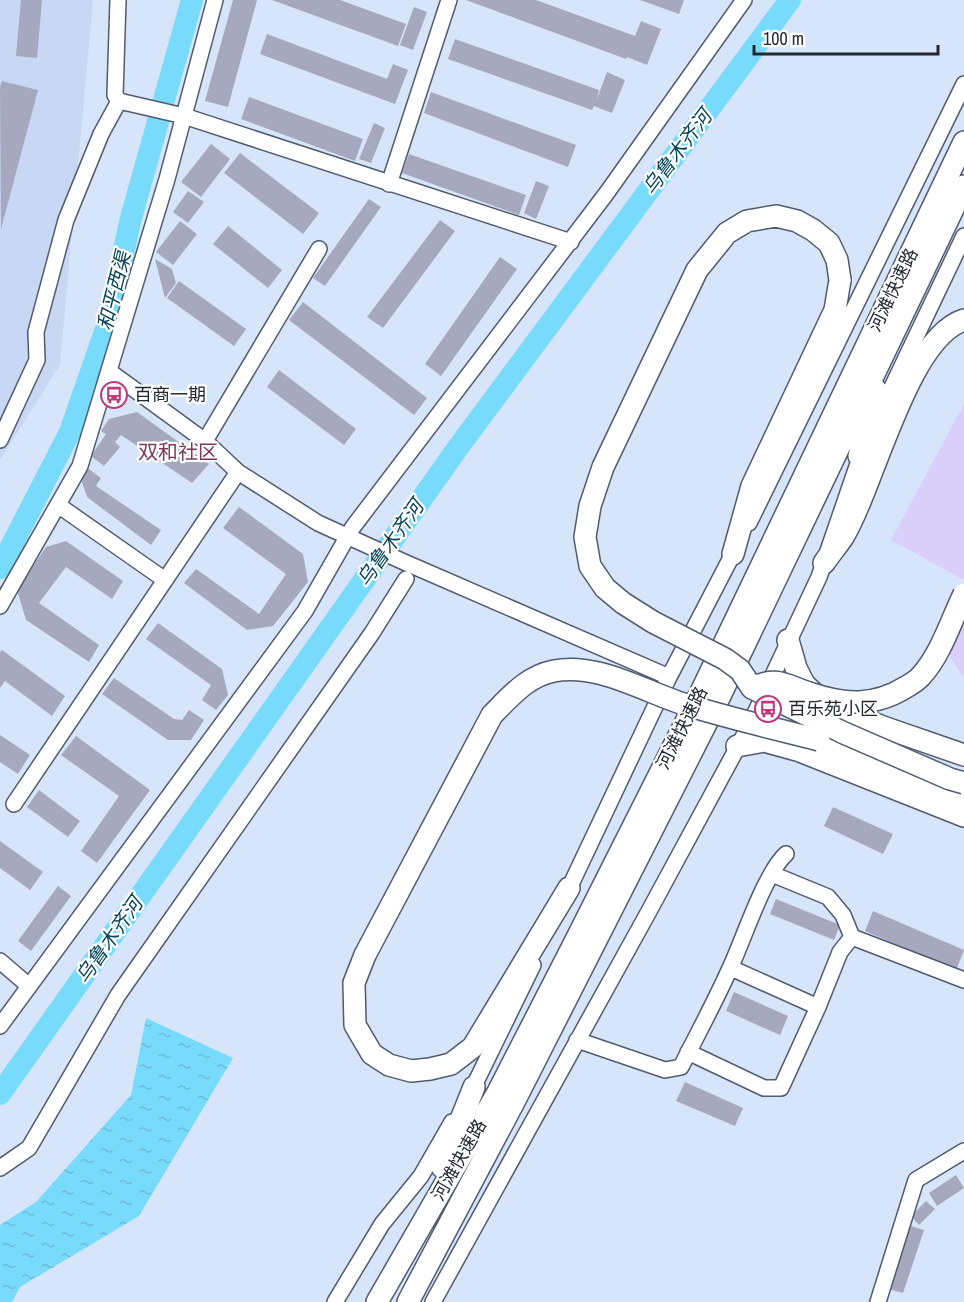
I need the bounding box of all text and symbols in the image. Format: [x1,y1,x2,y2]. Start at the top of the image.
scale bar [754,18,938,56]
text: 100 m [763,26,804,51]
water label: 乌鲁木齐河 [636,100,720,200]
street label: 河滩快速路 [862,244,924,336]
water label: 和平西渠 [91,246,137,333]
bus stop icon: 百商一期 [99,380,129,410]
place label: 百商一期 [134,382,206,407]
district label: 双和社区 [138,438,218,465]
water label: 乌鲁木齐河 [350,491,432,591]
street label: 河滩快速路 [650,682,713,774]
bus stop icon: 百乐苑小区 [753,694,783,724]
place label: 百乐苑小区 [788,696,878,721]
water label: 乌鲁木齐河 [69,888,151,988]
street label: 河滩快速路 [425,1115,492,1205]

